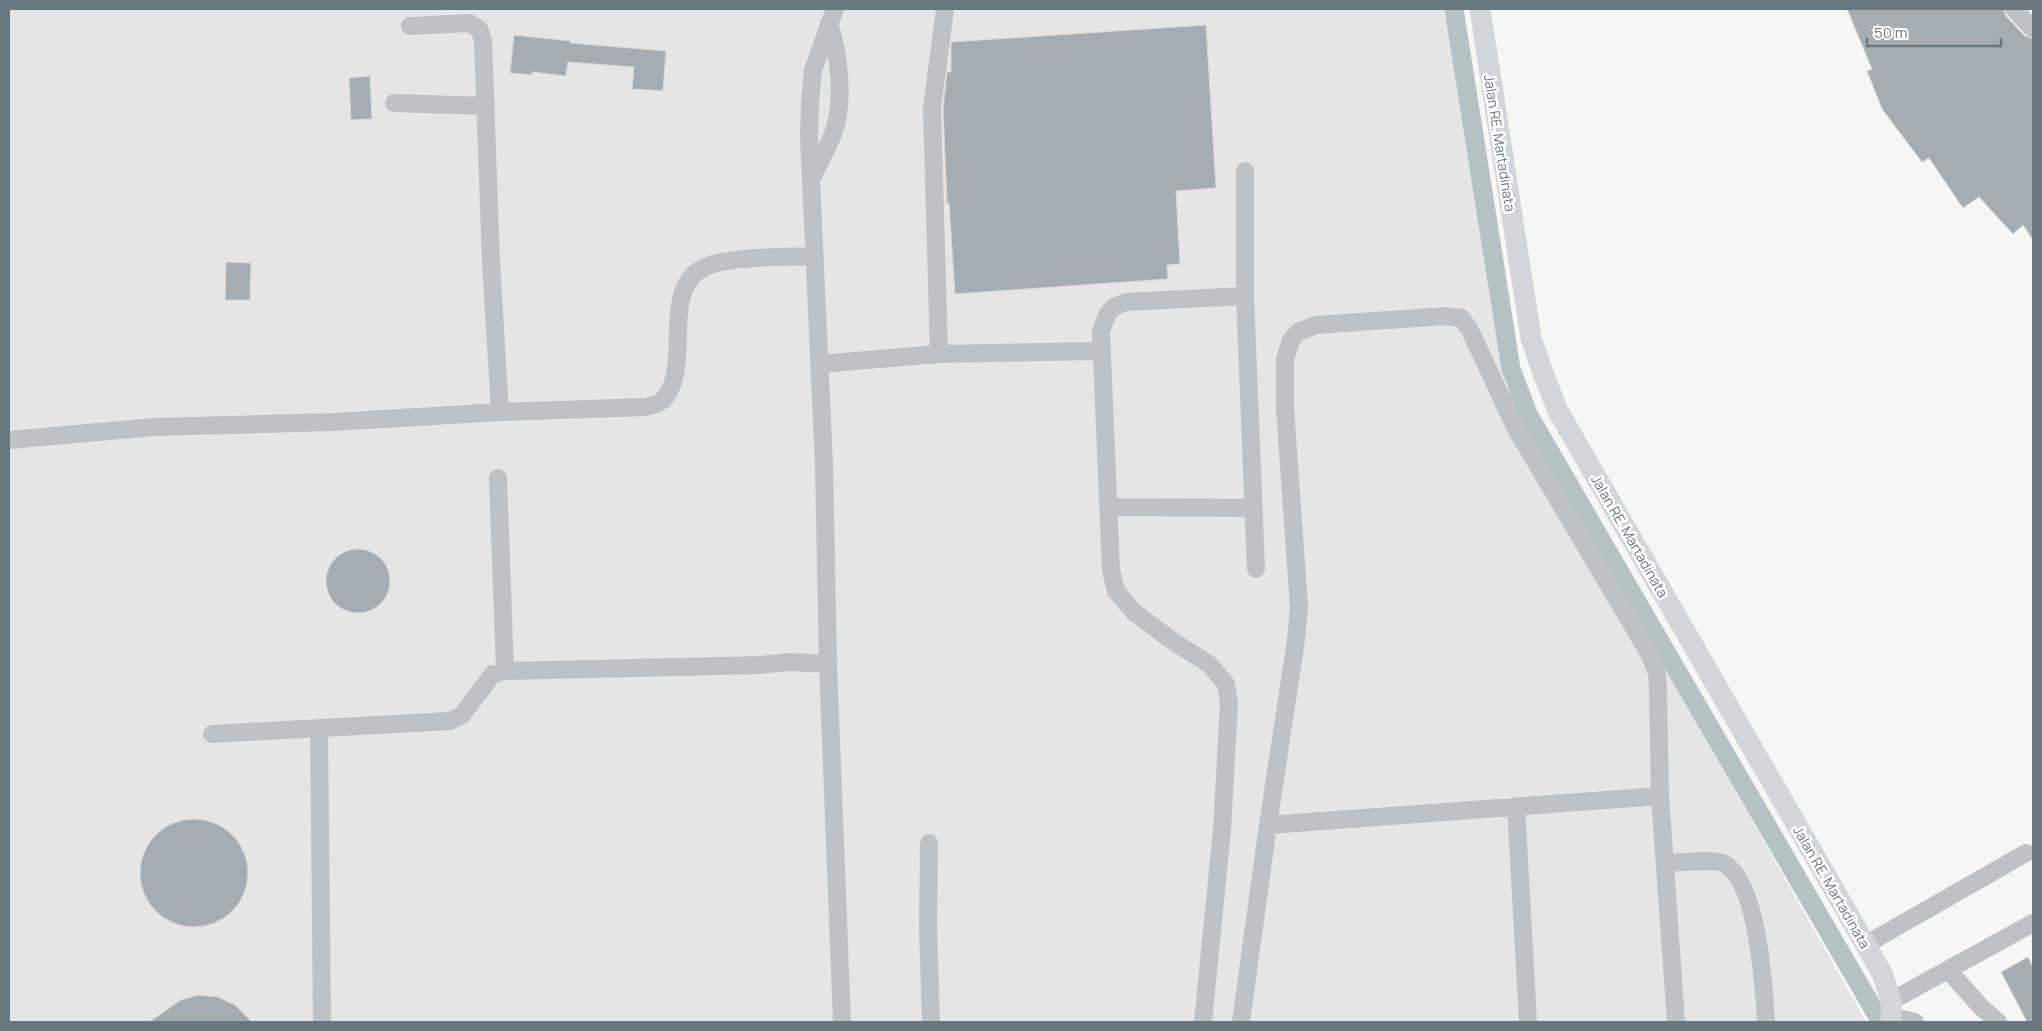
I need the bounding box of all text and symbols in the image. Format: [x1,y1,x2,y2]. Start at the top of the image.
scale bar [1867,15,2001,47]
text: 50 m [1874,22,1908,43]
street label: Jalan RE. Martadinata [1480,73,1520,213]
street label: Jalan RE. Martadinata [1587,471,1673,601]
street label: Jalan RE. Martadinata [1789,822,1875,952]

